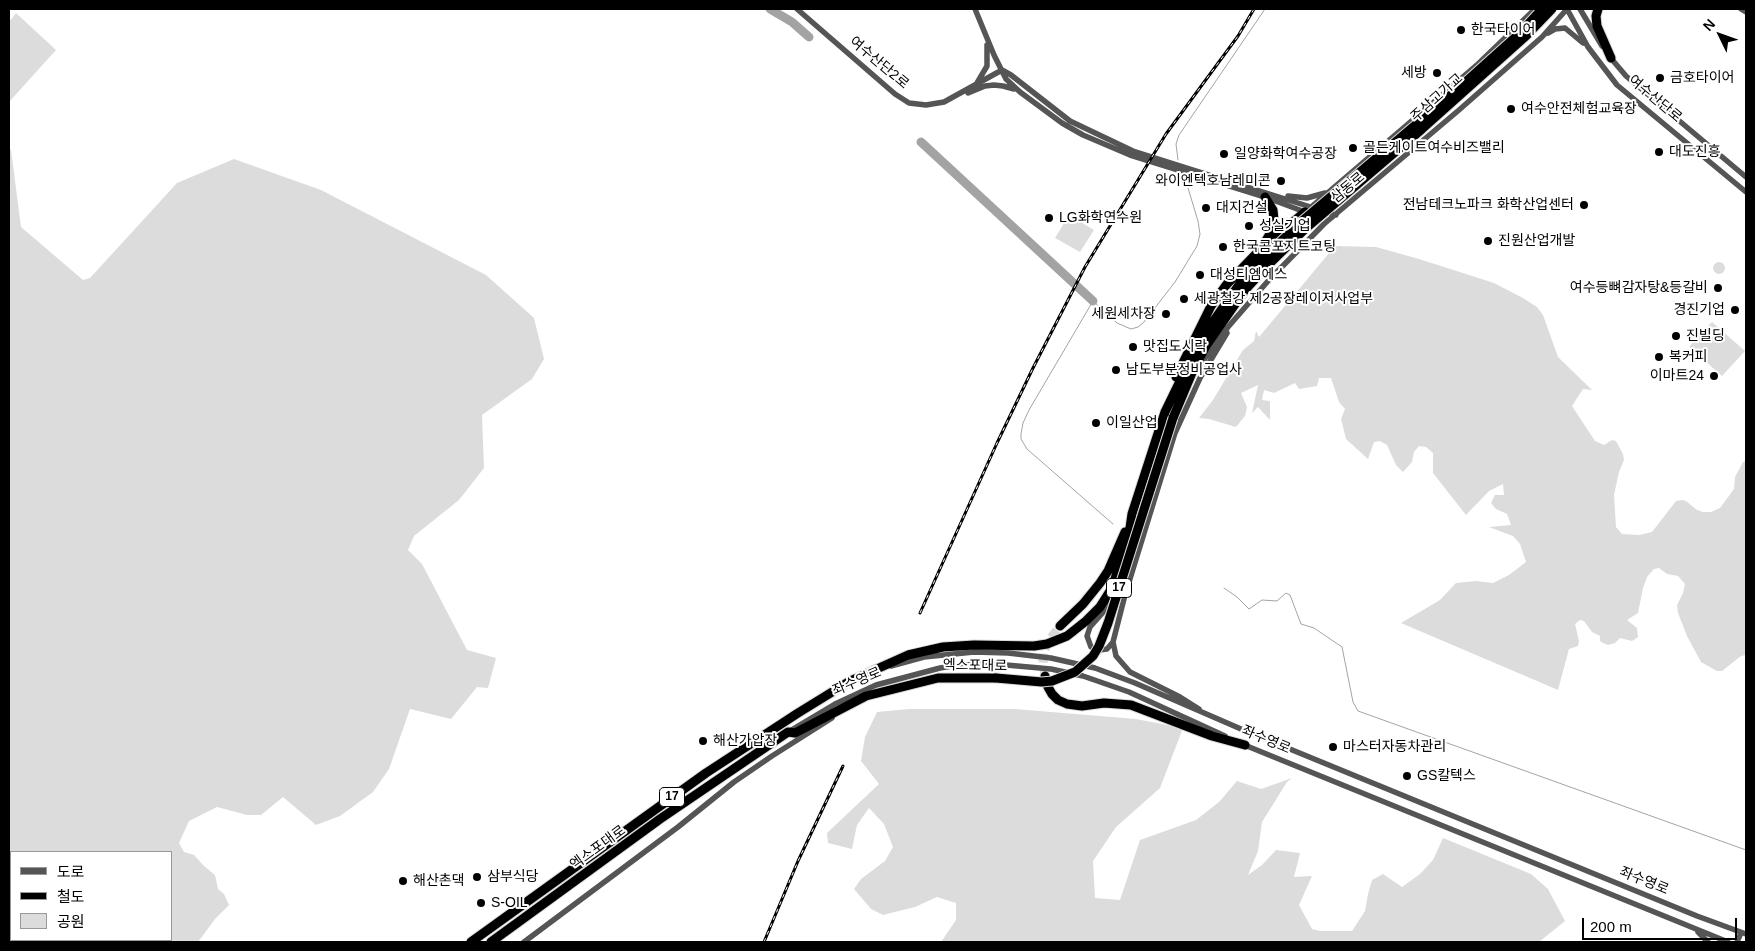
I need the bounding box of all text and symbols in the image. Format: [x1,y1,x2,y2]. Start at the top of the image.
north arrow [1695,10,1745,60]
text: N [1700,16,1718,34]
place label: 한국타이어 [1471,22,1535,38]
marker: 한국타이어 [1455,24,1467,36]
street label: 여수산단2로 [846,33,912,93]
place label: 세방 [1401,65,1427,81]
marker: 세방 [1431,67,1443,79]
street label: 주삼고가교 [1407,70,1467,126]
place label: 금호타이어 [1670,70,1734,86]
street label: 여수산단로 [1625,72,1685,126]
marker: 금호타이어 [1654,72,1666,84]
place label: 여수안전체험교육장 [1521,101,1637,117]
marker: 여수안전체험교육장 [1505,103,1517,115]
place label: 골든게이트여수비즈밸리 [1363,140,1505,156]
marker: 골든게이트여수비즈밸리 [1347,142,1359,154]
place label: 대도진흥 [1669,144,1721,160]
place label: 일양화학여수공장 [1234,146,1337,162]
marker: 대도진흥 [1653,146,1665,158]
marker: 일양화학여수공장 [1218,148,1230,160]
street label: 삼동로 [1328,169,1368,207]
place label: 와이엔텍호남레미콘 [1155,173,1271,189]
marker: 와이엔텍호남레미콘 [1275,175,1287,187]
place label: 전남테크노파크 화학산업센터 [1403,197,1574,213]
marker: 전남테크노파크 화학산업센터 [1578,199,1590,211]
place label: 대지건설 [1216,200,1268,216]
marker: 대지건설 [1200,202,1212,214]
place label: LG화학연수원 [1059,210,1142,226]
marker: LG화학연수원 [1043,212,1055,224]
place label: 성실기업 [1259,218,1311,234]
marker: 성실기업 [1243,220,1255,232]
place label: 진원산업개발 [1498,233,1575,249]
marker: 진원산업개발 [1482,235,1494,247]
place label: 한국콤포지트코팅 [1233,239,1336,255]
marker: 한국콤포지트코팅 [1217,241,1229,253]
place label: 대성티엠에스 [1210,267,1287,283]
marker: 대성티엠에스 [1194,269,1206,281]
place label: 여수등뼈감자탕&등갈비 [1570,280,1708,296]
marker: 여수등뼈감자탕&등갈비 [1712,282,1724,294]
place label: 세광철강 제2공장레이저사업부 [1194,291,1373,307]
marker: 세광철강 제2공장레이저사업부 [1178,293,1190,305]
place label: 경진기업 [1673,302,1725,318]
marker: 경진기업 [1729,304,1741,316]
place label: 세원세차장 [1092,306,1156,322]
marker: 세원세차장 [1160,308,1172,320]
place label: 진빌딩 [1686,328,1725,344]
marker: 진빌딩 [1670,330,1682,342]
place label: 맛집도시락 [1143,339,1207,355]
marker: 맛집도시락 [1127,341,1139,353]
place label: 복커피 [1669,349,1708,365]
marker: 복커피 [1653,351,1665,363]
place label: 남도부분정비공업사 [1126,362,1242,378]
marker: 남도부분정비공업사 [1110,364,1122,376]
place label: 이마트24 [1650,368,1704,384]
marker: 이마트24 [1708,370,1720,382]
place label: 이일산업 [1106,415,1158,431]
marker: 이일산업 [1090,417,1102,429]
road number: 17 [1106,578,1132,598]
street label: 엑스포대로 [943,657,1007,675]
street label: 좌수영로 [830,664,884,700]
street label: 좌수영로 [1239,722,1293,758]
place label: 해산가압장 [713,733,777,749]
marker: 해산가압장 [697,735,709,747]
place label: 마스터자동차관리 [1343,739,1446,755]
marker: 마스터자동차관리 [1327,741,1339,753]
place label: GS칼텍스 [1417,768,1476,784]
marker: GS칼텍스 [1401,770,1413,782]
road number: 17 [660,788,684,806]
street label: 엑스포대로 [567,822,629,874]
legend [10,851,172,941]
text: 도로 [57,863,85,880]
street label: 좌수영로 [1617,864,1671,898]
place label: 삼부식당 [487,869,539,885]
marker: 삼부식당 [471,871,483,883]
place label: 해산촌댁 [413,873,465,889]
marker: 해산촌댁 [397,875,409,887]
text: 철도 [57,888,85,905]
place label: S-OIL [491,895,528,911]
marker: S-OIL [475,897,487,909]
scale bar [1585,908,1740,940]
text: 공원 [57,913,85,930]
text: 200 m [1590,918,1632,935]

